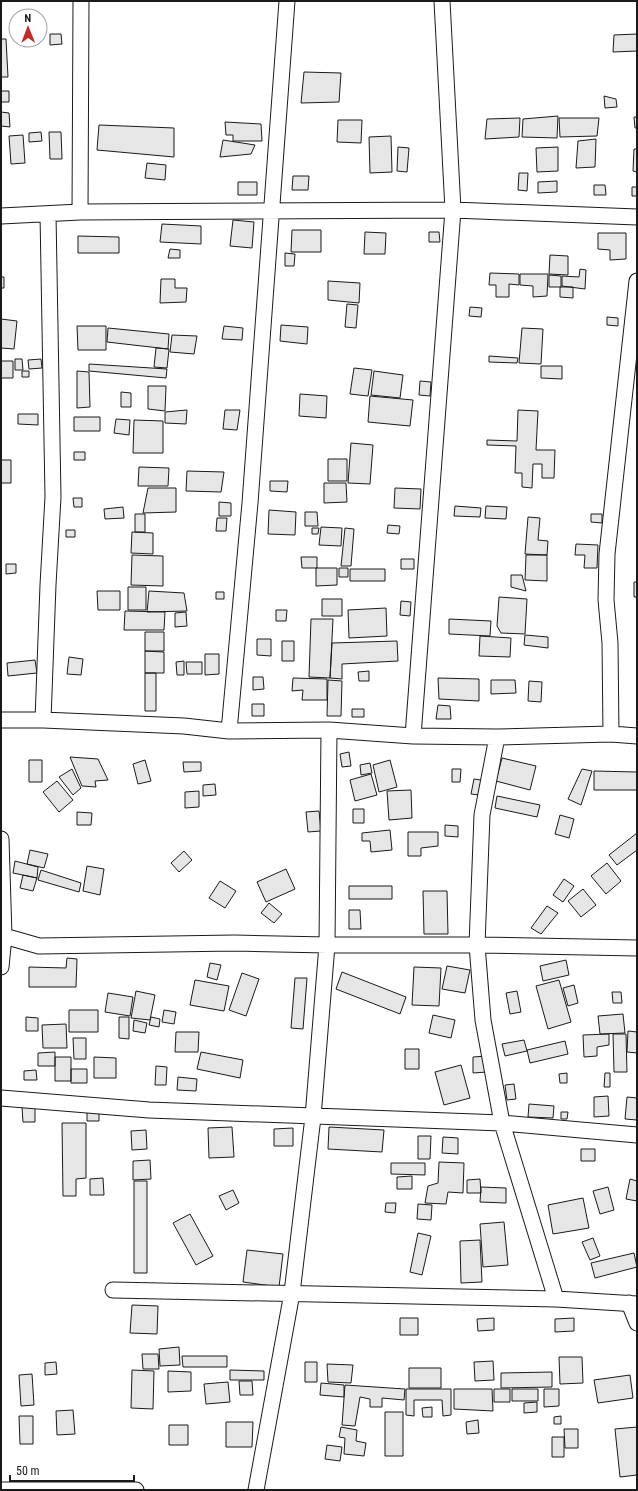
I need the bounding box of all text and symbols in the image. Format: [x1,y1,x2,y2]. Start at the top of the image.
north arrow [8,8,48,48]
text: N [24,12,32,25]
scale bar [10,1457,134,1483]
text: 50 m [16,1464,40,1478]

